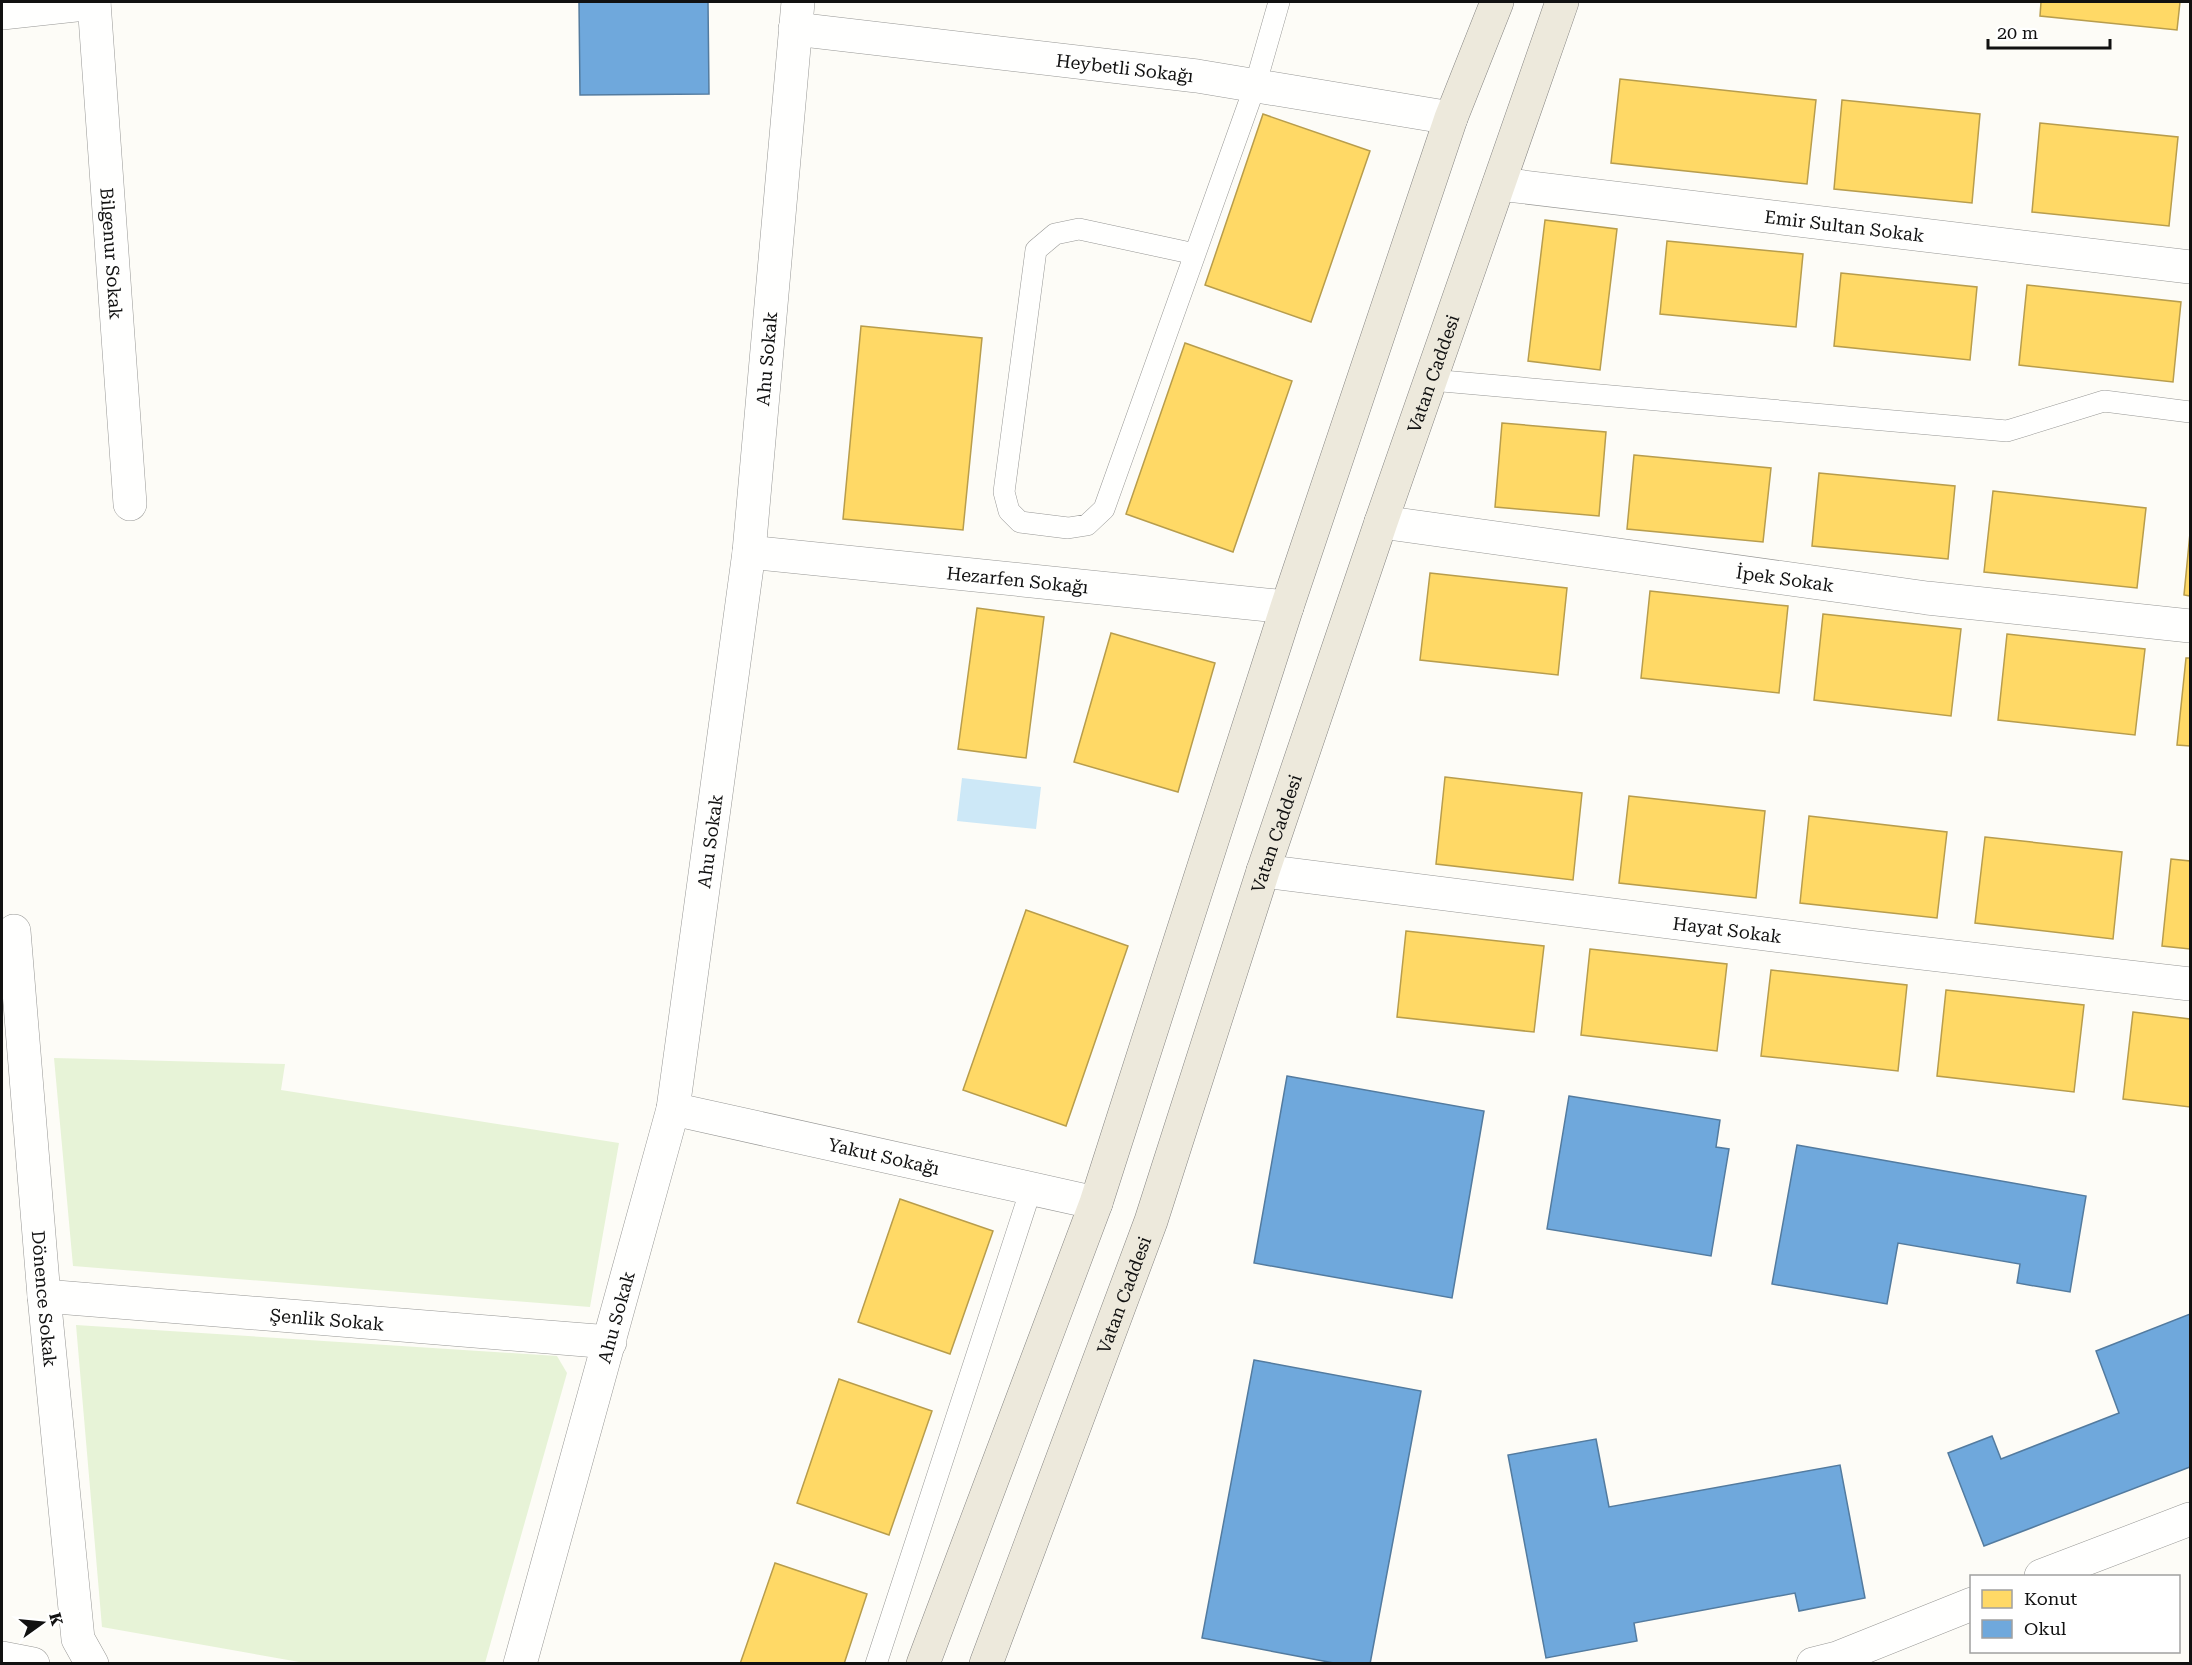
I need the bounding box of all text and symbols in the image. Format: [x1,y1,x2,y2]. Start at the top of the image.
scale bar [1988,12,2110,50]
text: 20 m [1997,22,2038,43]
street label: Heybetli Sokağı [1055,49,1195,86]
street label: Bilgenur Sokak [97,187,127,320]
street label: Emir Sultan Sokak [1763,205,1926,246]
street label: Ahu Sokak [752,311,781,407]
street label: Vatan Caddesi [1403,311,1463,435]
street label: İpek Sokak [1735,561,1835,595]
street label: Hezarfen Sokağı [946,562,1090,597]
street label: Vatan Caddesi [1246,771,1306,895]
street label: Ahu Sokak [693,793,726,889]
street label: Hayat Sokak [1672,912,1783,947]
street label: Yakut Sokağı [826,1133,942,1178]
street label: Dönence Sokak [28,1229,61,1368]
street label: Vatan Caddesi [1092,1233,1155,1356]
street label: Ahu Sokak [593,1269,638,1365]
street label: Şenlik Sokak [269,1304,385,1334]
legend [1970,1575,2180,1653]
text: Konut [2024,1588,2077,1609]
north arrow [12,1593,72,1653]
text: K [45,1611,67,1628]
text: Okul [2024,1618,2067,1639]

